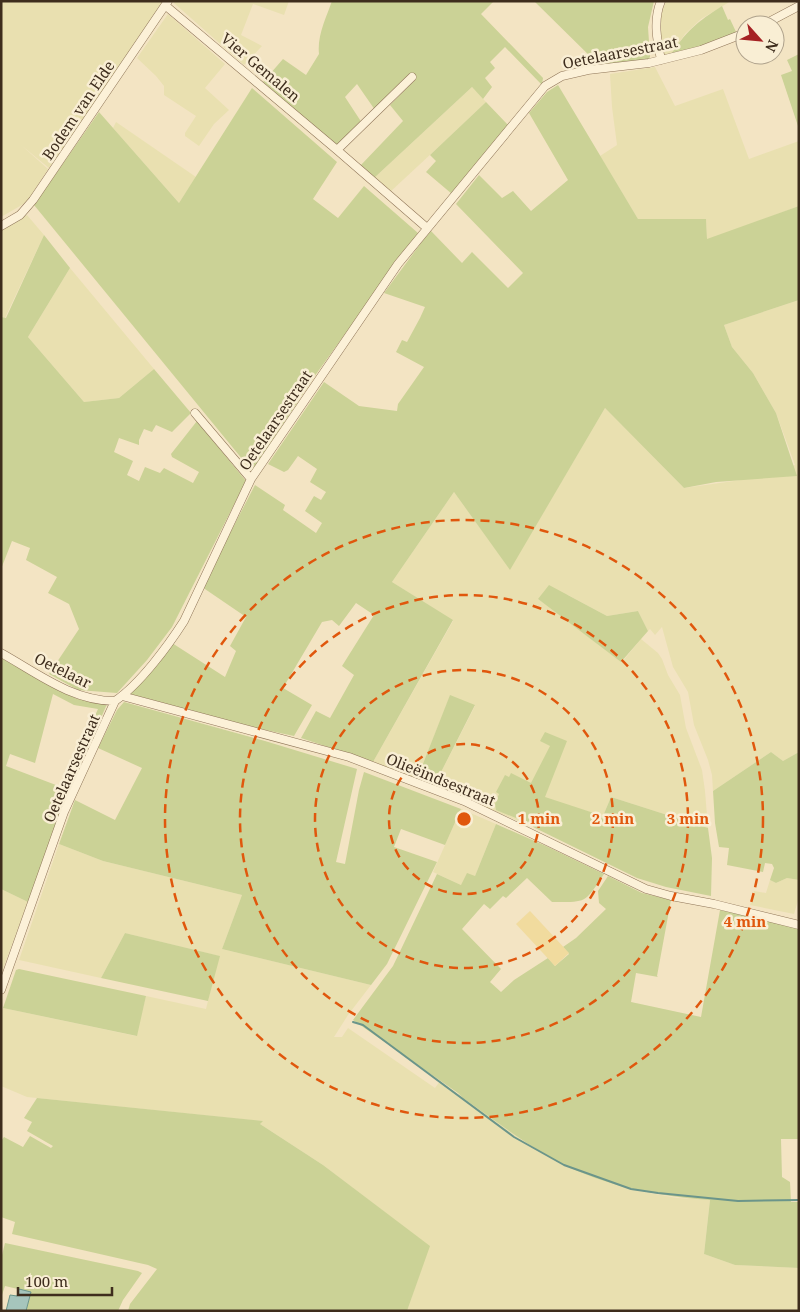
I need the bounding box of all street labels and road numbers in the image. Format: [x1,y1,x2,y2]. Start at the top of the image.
street label: Vier Gemalen [217,28,305,106]
street label: Oetelaarsestraat [561,31,679,73]
street label: Bodem van Elde [37,56,119,164]
street label: Oetelaarsestraat [234,366,316,474]
street label: Oetelaar [31,648,95,692]
street label: Oetelaarsestraat [38,711,104,825]
street label: Olieëindsestraat [383,748,499,810]

